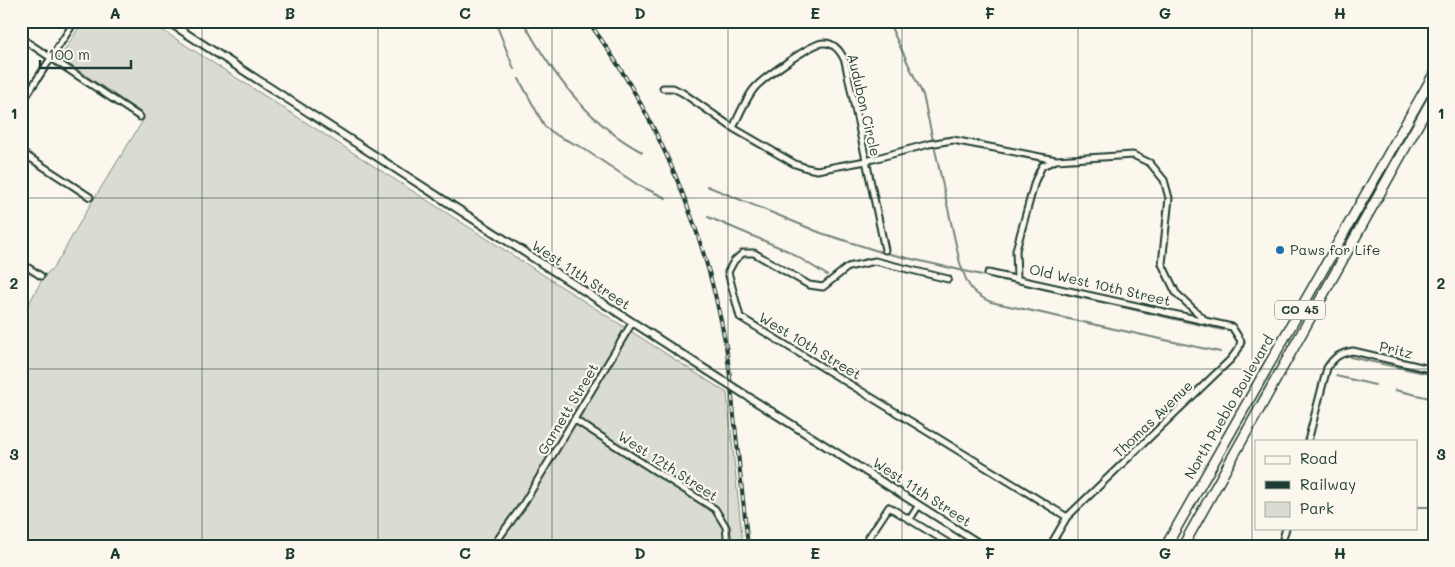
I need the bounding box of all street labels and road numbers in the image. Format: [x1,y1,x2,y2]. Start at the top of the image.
street label: Audubon Circle [843,52,886,158]
street label: West 11th Street [528,236,634,314]
street label: Old West 10th Street [1028,259,1173,310]
road number: CO 45 [1275,300,1325,320]
street label: West 10th Street [755,307,865,384]
street label: North Pueblo Boulevard [1180,331,1278,482]
street label: Pritz [1378,336,1415,363]
street label: Garnett Street [533,359,602,458]
street label: Thomas Avenue [1109,376,1197,461]
street label: West 12th Street [615,426,722,505]
street label: West 11th Street [869,453,975,531]

